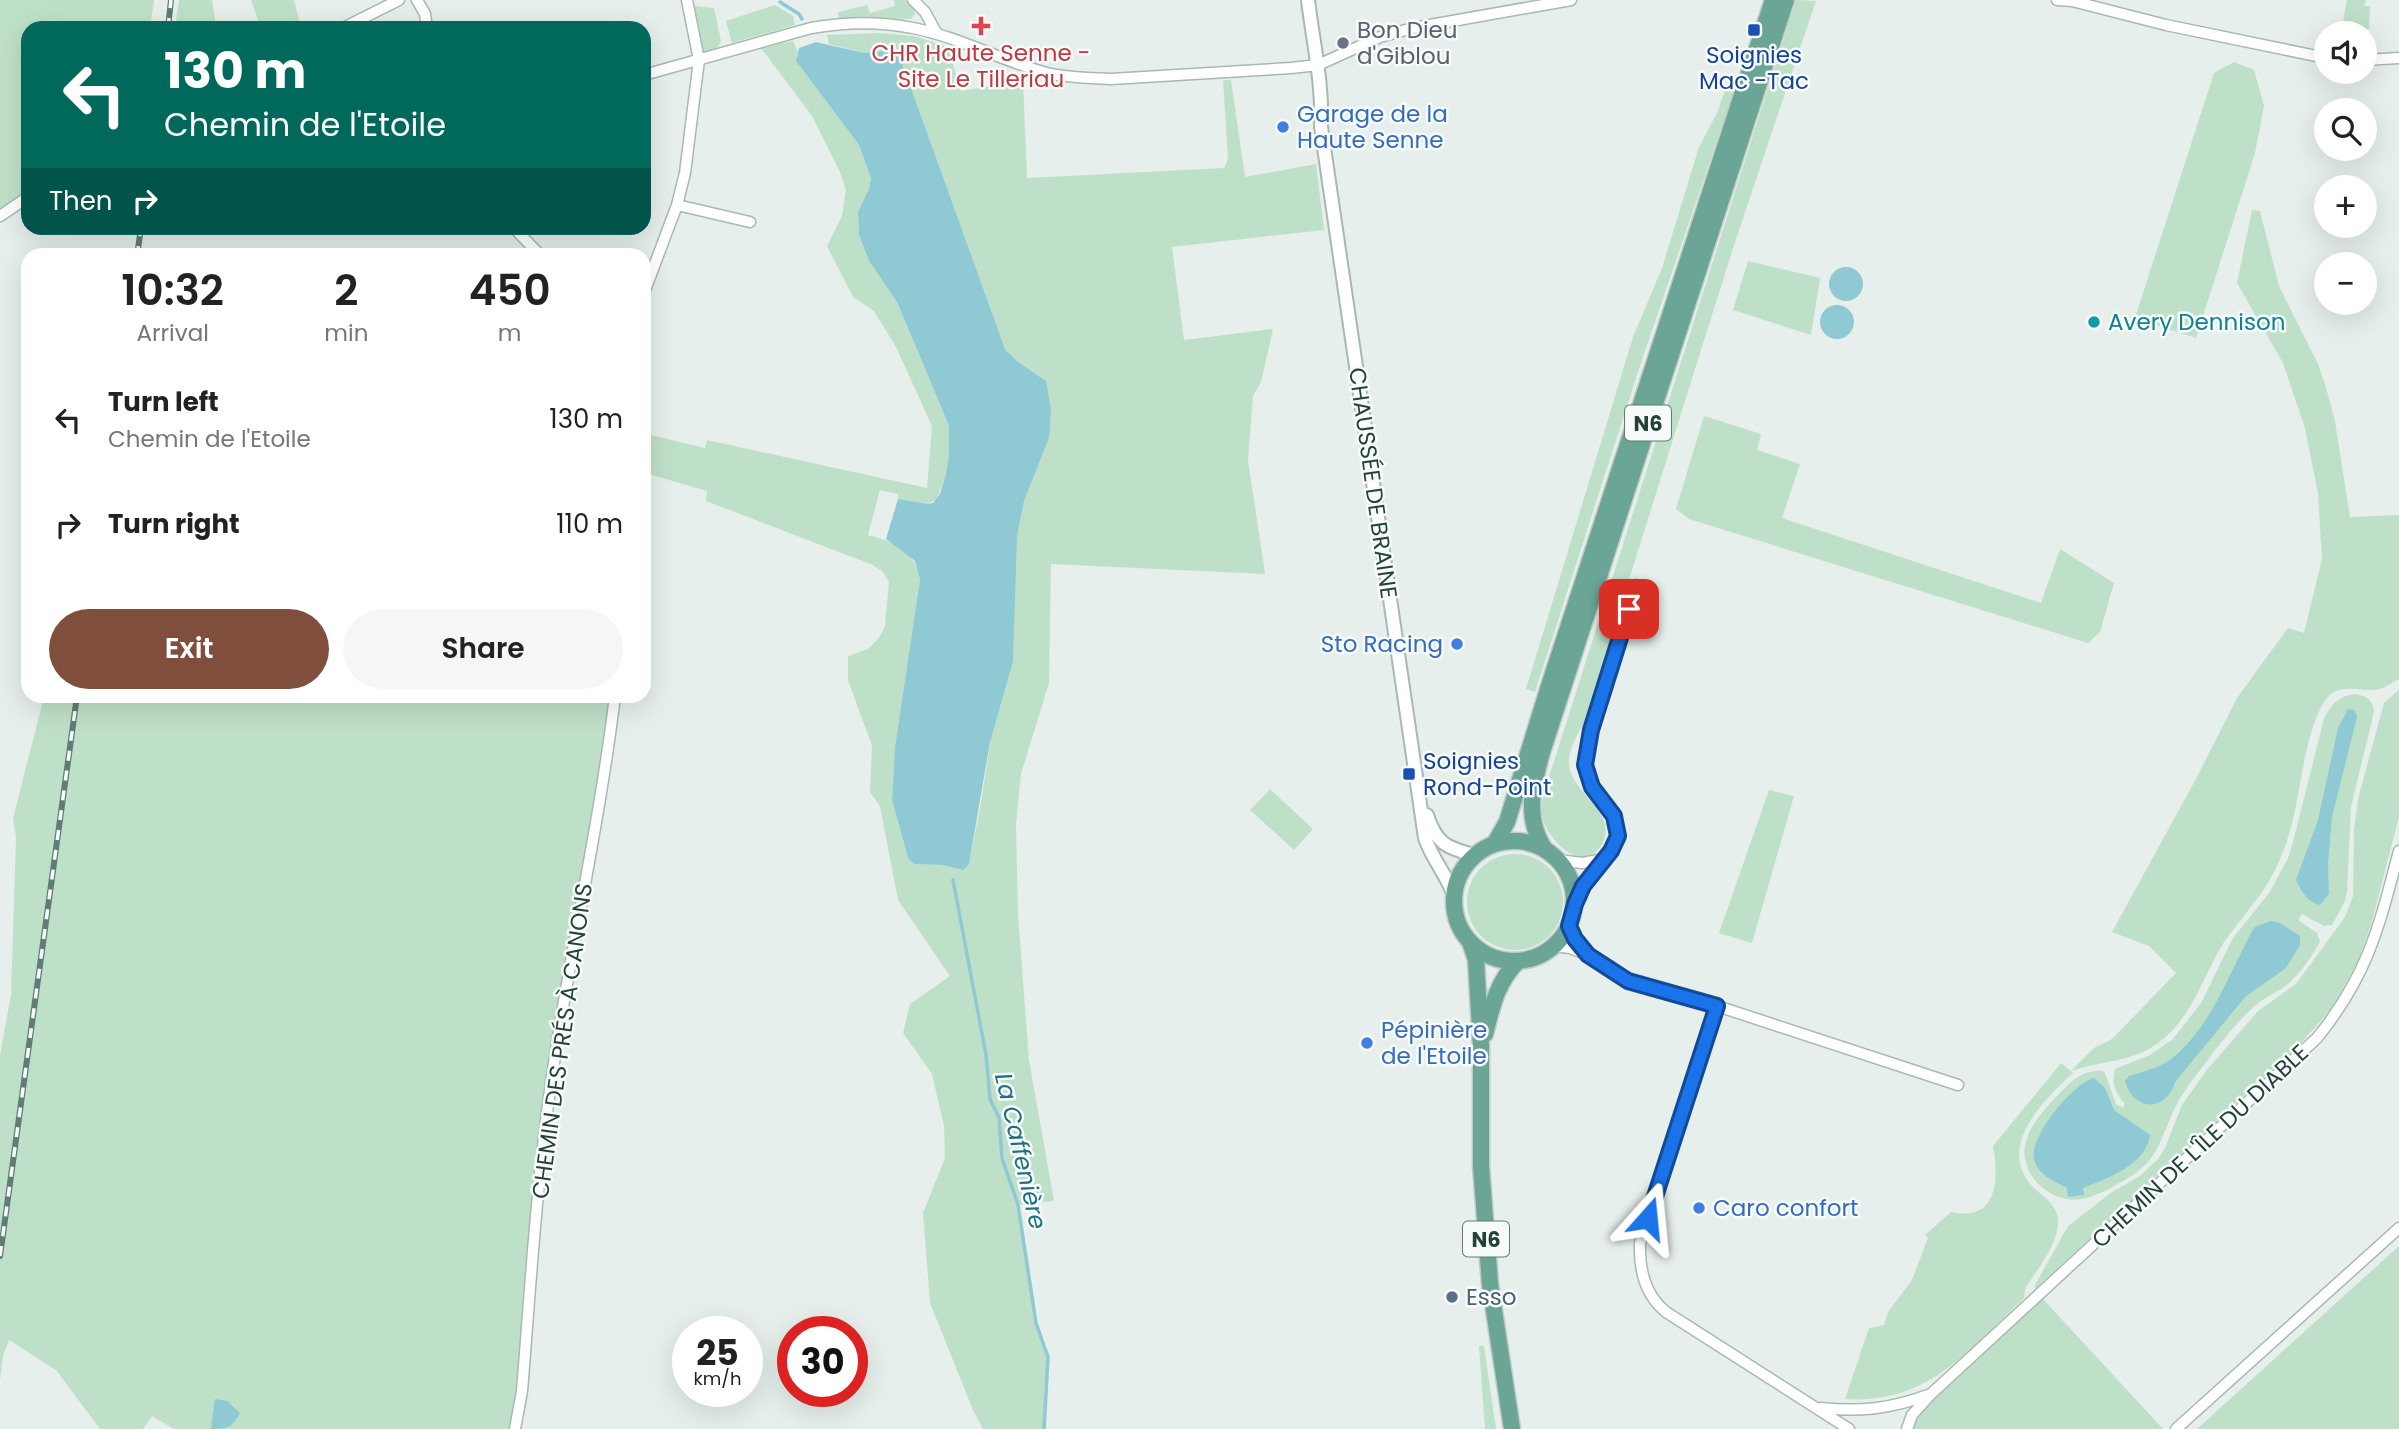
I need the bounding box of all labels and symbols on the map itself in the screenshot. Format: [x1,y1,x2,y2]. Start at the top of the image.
place label: Bon Dieu d'Giblou [1357,14,1458,72]
marker: CHR Haute Senne - Site Le Tilleriau [971,16,991,36]
marker: Soignies Mac -Tac [1746,22,1762,38]
marker: Bon Dieu d'Giblou [1335,35,1351,51]
place label: CHR Haute Senne - Site Le Tilleriau [871,37,1091,95]
place label: Soignies Mac -Tac [1699,39,1809,97]
place label: Garage de la Haute Senne [1297,98,1448,156]
marker: Garage de la Haute Senne [1275,119,1291,135]
place label: Avery Dennison [2108,306,2285,338]
marker: Avery Dennison [2086,314,2102,330]
street label: CHAUSSÉE DE BRAINE [1341,365,1405,601]
road number: N6 [1625,406,1671,440]
pin [1599,579,1659,639]
place label: Sto Racing [1321,628,1443,660]
marker: Sto Racing [1449,636,1465,652]
place label: Soignies Rond-Point [1423,745,1551,803]
marker: Soignies Rond-Point [1401,766,1417,782]
street label: CHEMIN DES PRÉS À CANONS [524,881,600,1201]
place label: Pépinière de l'Etoile [1381,1014,1487,1072]
marker: Pépinière de l'Etoile [1359,1035,1375,1051]
street label: CHEMIN DE L'ÎLE DU DIABLE [2085,1037,2315,1255]
water label: La Caffenière [987,1070,1055,1232]
position arrow [1611,1181,1685,1255]
place label: Caro confort [1713,1192,1858,1224]
marker: Caro confort [1691,1200,1707,1216]
road number: N6 [1463,1222,1509,1256]
place label: Esso [1466,1281,1517,1313]
marker: Esso [1444,1289,1460,1305]
speed limit sign: 30 [777,1316,868,1407]

